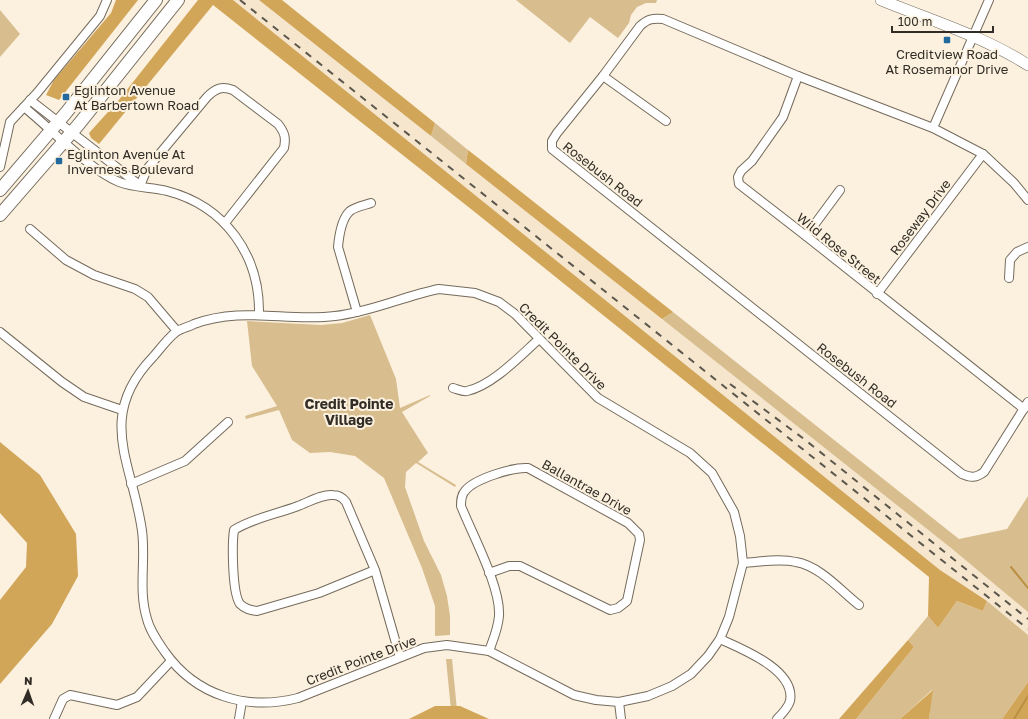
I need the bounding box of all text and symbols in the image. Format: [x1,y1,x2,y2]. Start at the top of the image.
scale bar [892,8,993,34]
text: 100 m [898,14,932,29]
marker: Creditview Road At Rosemanor Drive [942,35,952,45]
place label: Creditview Road At Rosemanor Drive [886,46,1008,77]
place label: Eglinton Avenue At Barbertown Road [74,82,199,113]
marker: Eglinton Avenue At Barbertown Road [61,92,71,102]
street label: Rosebush Road [560,138,646,210]
place label: Eglinton Avenue At Inverness Boulevard [67,146,194,177]
marker: Eglinton Avenue At Inverness Boulevard [54,156,64,166]
street label: Roseway Drive [886,176,954,258]
street label: Wild Rose Street [794,209,884,287]
street label: Credit Pointe Drive [516,299,610,393]
street label: Rosebush Road [814,339,900,411]
district label: Credit Pointe Village [305,395,393,428]
street label: Ballantrae Drive [539,456,635,518]
street label: Credit Pointe Drive [304,632,418,688]
north arrow [8,671,48,711]
text: N [24,674,33,687]

